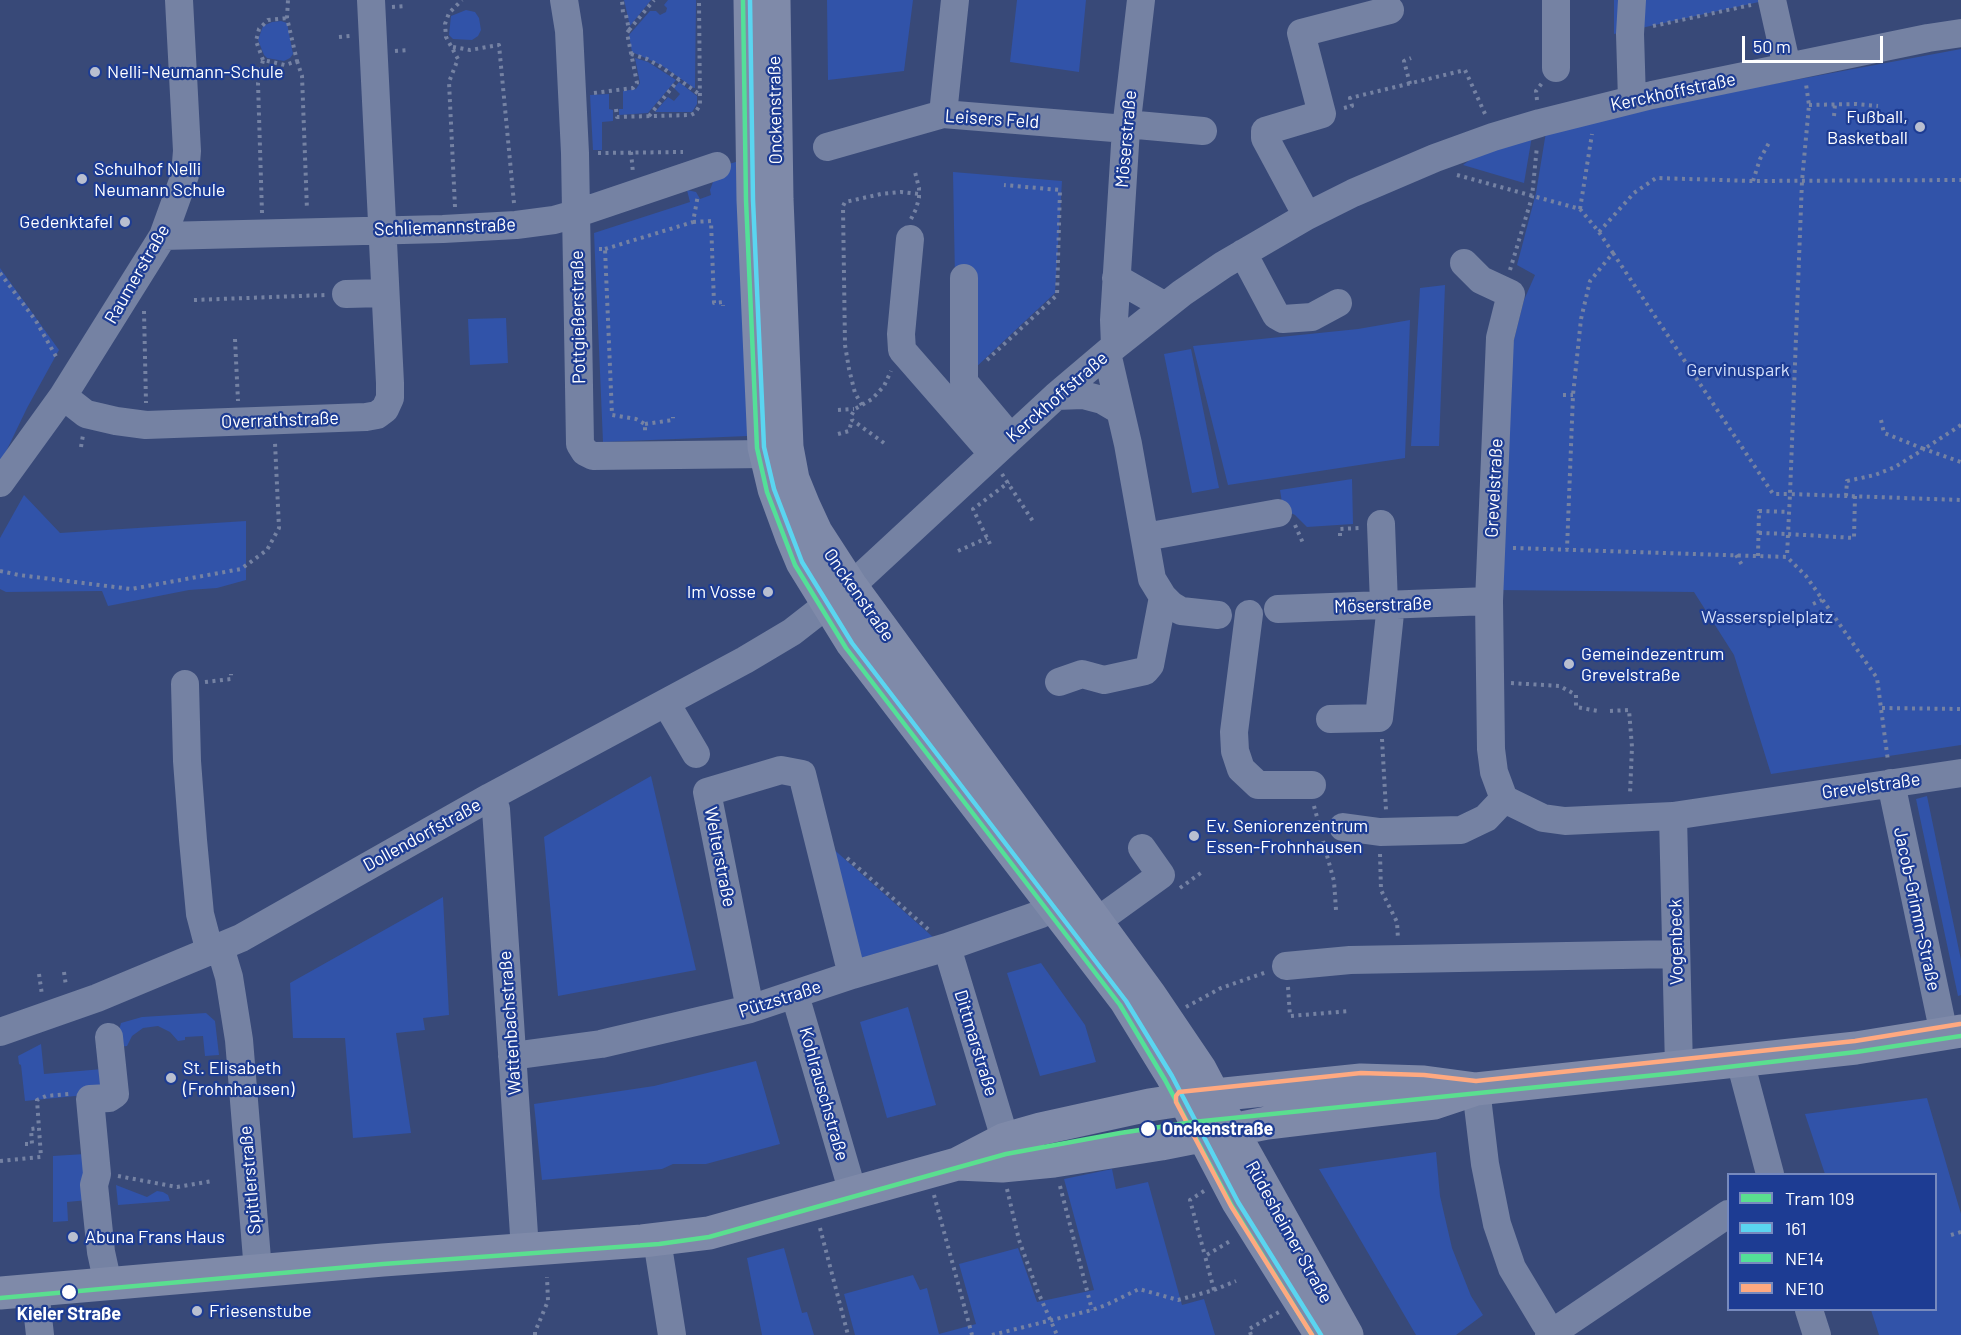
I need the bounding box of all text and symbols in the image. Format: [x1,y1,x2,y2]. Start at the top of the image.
scale bar [1745,24,1886,62]
text: 50 m [1753,35,1791,57]
street label: Onckenstraße [763,56,787,164]
place label: Nelli-Neumann-Schule [107,61,284,83]
marker: Nelli-Neumann-Schule [88,65,102,79]
street label: Kerckhoffstraße [1608,68,1738,116]
street label: Möserstraße [1111,89,1141,189]
street label: Leisers Feld [944,105,1040,133]
place label: Fußball, Basketball [1827,106,1908,148]
marker: Fußball, Basketball [1913,120,1927,134]
place label: Schulhof Nelli Neumann Schule [94,158,225,201]
marker: Schulhof Nelli Neumann Schule [75,172,89,186]
place label: Gedenktafel [19,211,113,233]
street label: Schliemannstraße [374,214,516,240]
marker: Gedenktafel [118,215,132,229]
street label: Raumerstraße [100,220,174,328]
street label: Pottgießerstraße [566,250,590,384]
street label: Kerckhoffstraße [1002,347,1112,447]
park label: Gervinuspark [1686,359,1790,381]
street label: Overrathstraße [221,407,339,433]
street label: Grevelstraße [1481,438,1507,538]
street label: Onckenstraße [819,544,899,646]
place label: Im Vosse [687,581,756,603]
marker: Im Vosse [761,585,775,599]
street label: Möserstraße [1334,593,1432,617]
park label: Wasserspielplatz [1701,606,1833,628]
place label: Gemeindezentrum Grevelstraße [1581,643,1724,686]
marker: Gemeindezentrum Grevelstraße [1562,657,1576,671]
street label: Grevelstraße [1820,768,1922,804]
street label: Dollendorfstraße [359,794,485,876]
street label: Welterstraße [700,805,740,909]
place label: Ev. Seniorenzentrum Essen-Frohnhausen [1206,815,1368,858]
street label: Jacob-Grimm-Straße [1889,825,1945,993]
marker: Ev. Seniorenzentrum Essen-Frohnhausen [1187,829,1201,843]
street label: Vogenbeck [1664,899,1688,985]
street label: Wattenbachstraße [494,950,526,1096]
street label: Pützstraße [736,976,824,1022]
street label: Dittmarstraße [950,987,1002,1099]
street label: Kohlrauschstraße [795,1025,853,1163]
place label: St. Elisabeth (Frohnhausen) [183,1057,295,1100]
marker: St. Elisabeth (Frohnhausen) [164,1071,178,1085]
place label: Onckenstraße [1162,1118,1273,1140]
marker: Onckenstraße [1139,1120,1157,1138]
street label: Spittlerstraße [234,1125,266,1235]
street label: Rüdesheimer Straße [1241,1157,1337,1307]
legend [1727,1173,1937,1311]
text: Tram 109 [1785,1187,1854,1209]
text: 161 [1785,1217,1807,1239]
place label: Abuna Frans Haus [85,1226,225,1248]
marker: Abuna Frans Haus [66,1230,80,1244]
text: NE14 [1785,1247,1824,1269]
text: NE10 [1785,1277,1824,1299]
marker: Kieler Straße [60,1283,78,1301]
place label: Friesenstube [209,1300,312,1322]
place label: Kieler Straße [17,1303,121,1325]
marker: Friesenstube [190,1304,204,1318]

